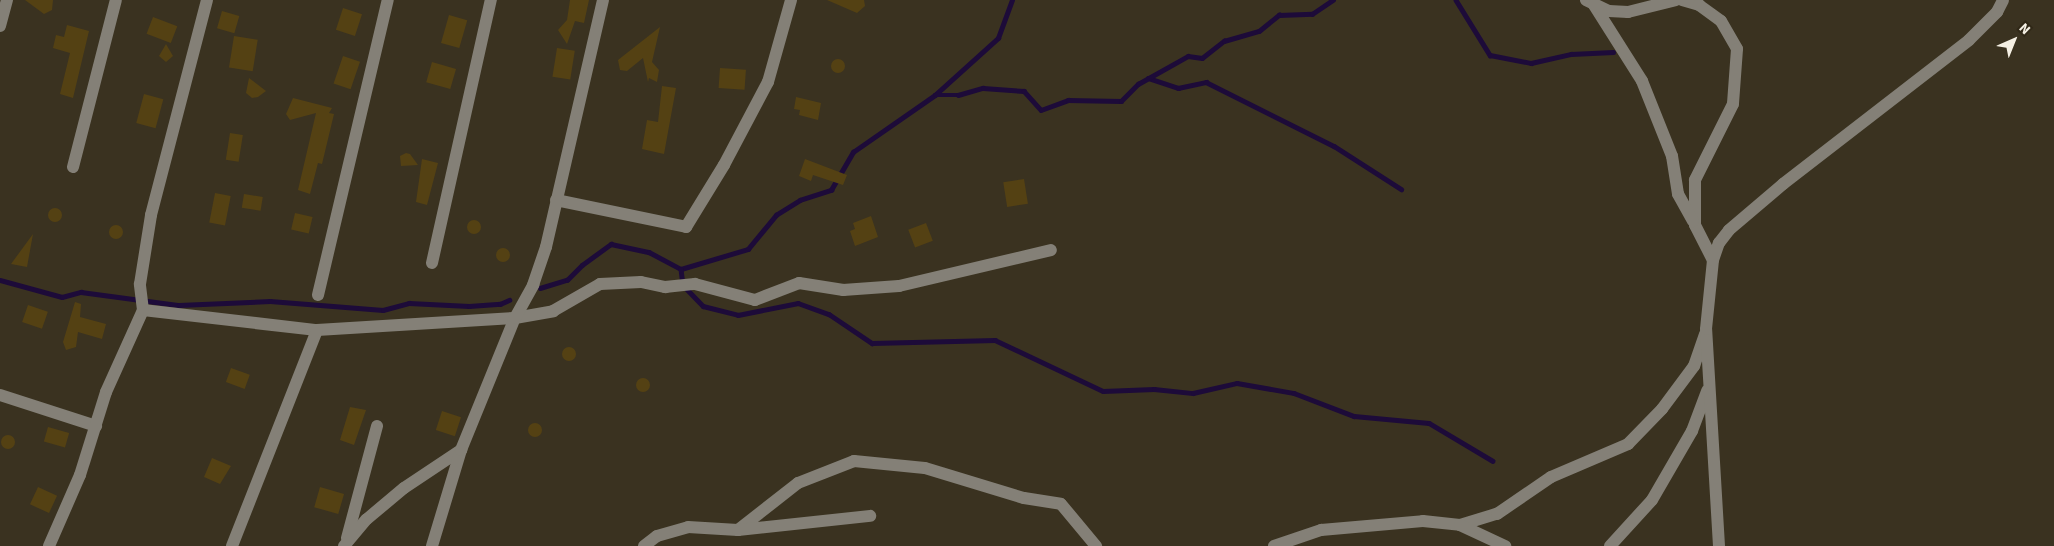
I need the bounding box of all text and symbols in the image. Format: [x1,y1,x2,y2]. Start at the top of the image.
north arrow [1989,15,2039,65]
text: N [2014,19,2035,40]

